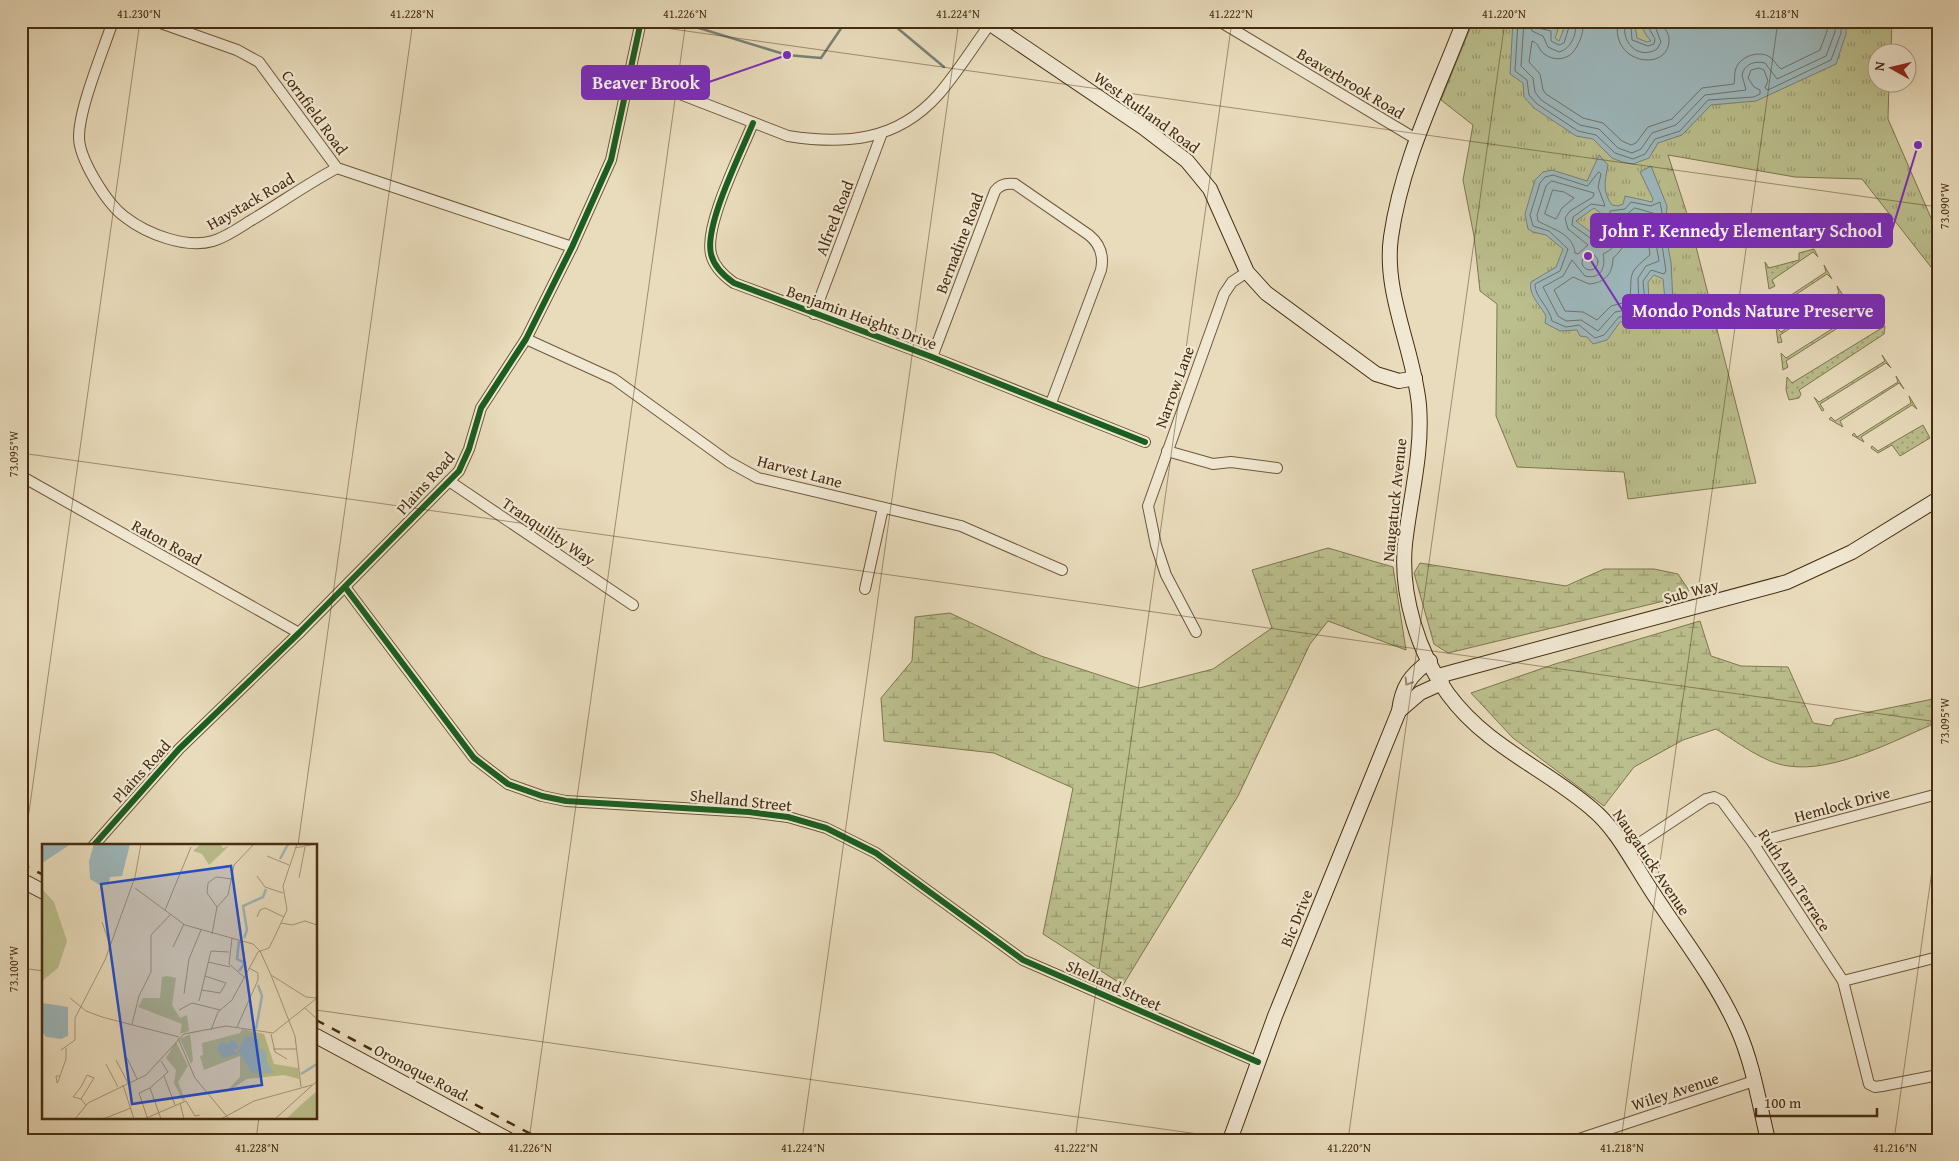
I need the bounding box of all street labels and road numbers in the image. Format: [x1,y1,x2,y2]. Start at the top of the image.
street label: Beaverbrook Road [1293,41,1410,125]
street label: Cornfield Road [276,65,354,160]
street label: West Rutland Road [1089,65,1205,159]
street label: Haystack Road [202,166,299,236]
street label: Alfred Road [809,177,859,259]
street label: Bernadine Road [929,189,989,297]
street label: Benjamin Heights Drive [783,279,941,355]
street label: Narrow Lane [1148,343,1200,431]
street label: Naugatuck Avenue [1376,437,1412,563]
street label: Plains Road [390,446,460,520]
street label: Harvest Lane [755,448,845,494]
street label: Tranquility Way [497,491,601,571]
street label: Raton Road [128,513,207,571]
street label: Sub Way [1660,572,1722,610]
street label: Plains Road [106,734,176,808]
street label: Hemlock Drive [1791,780,1893,828]
street label: Shelland Street [689,783,794,817]
street label: Naugatuck Avenue [1607,804,1697,920]
street label: Ruth Ann Terrace [1753,824,1837,936]
street label: Bic Drive [1274,886,1318,950]
street label: Shelland Street [1062,953,1166,1017]
street label: Oronoque Road [370,1037,472,1107]
street label: Wiley Avenue [1628,1066,1722,1116]

